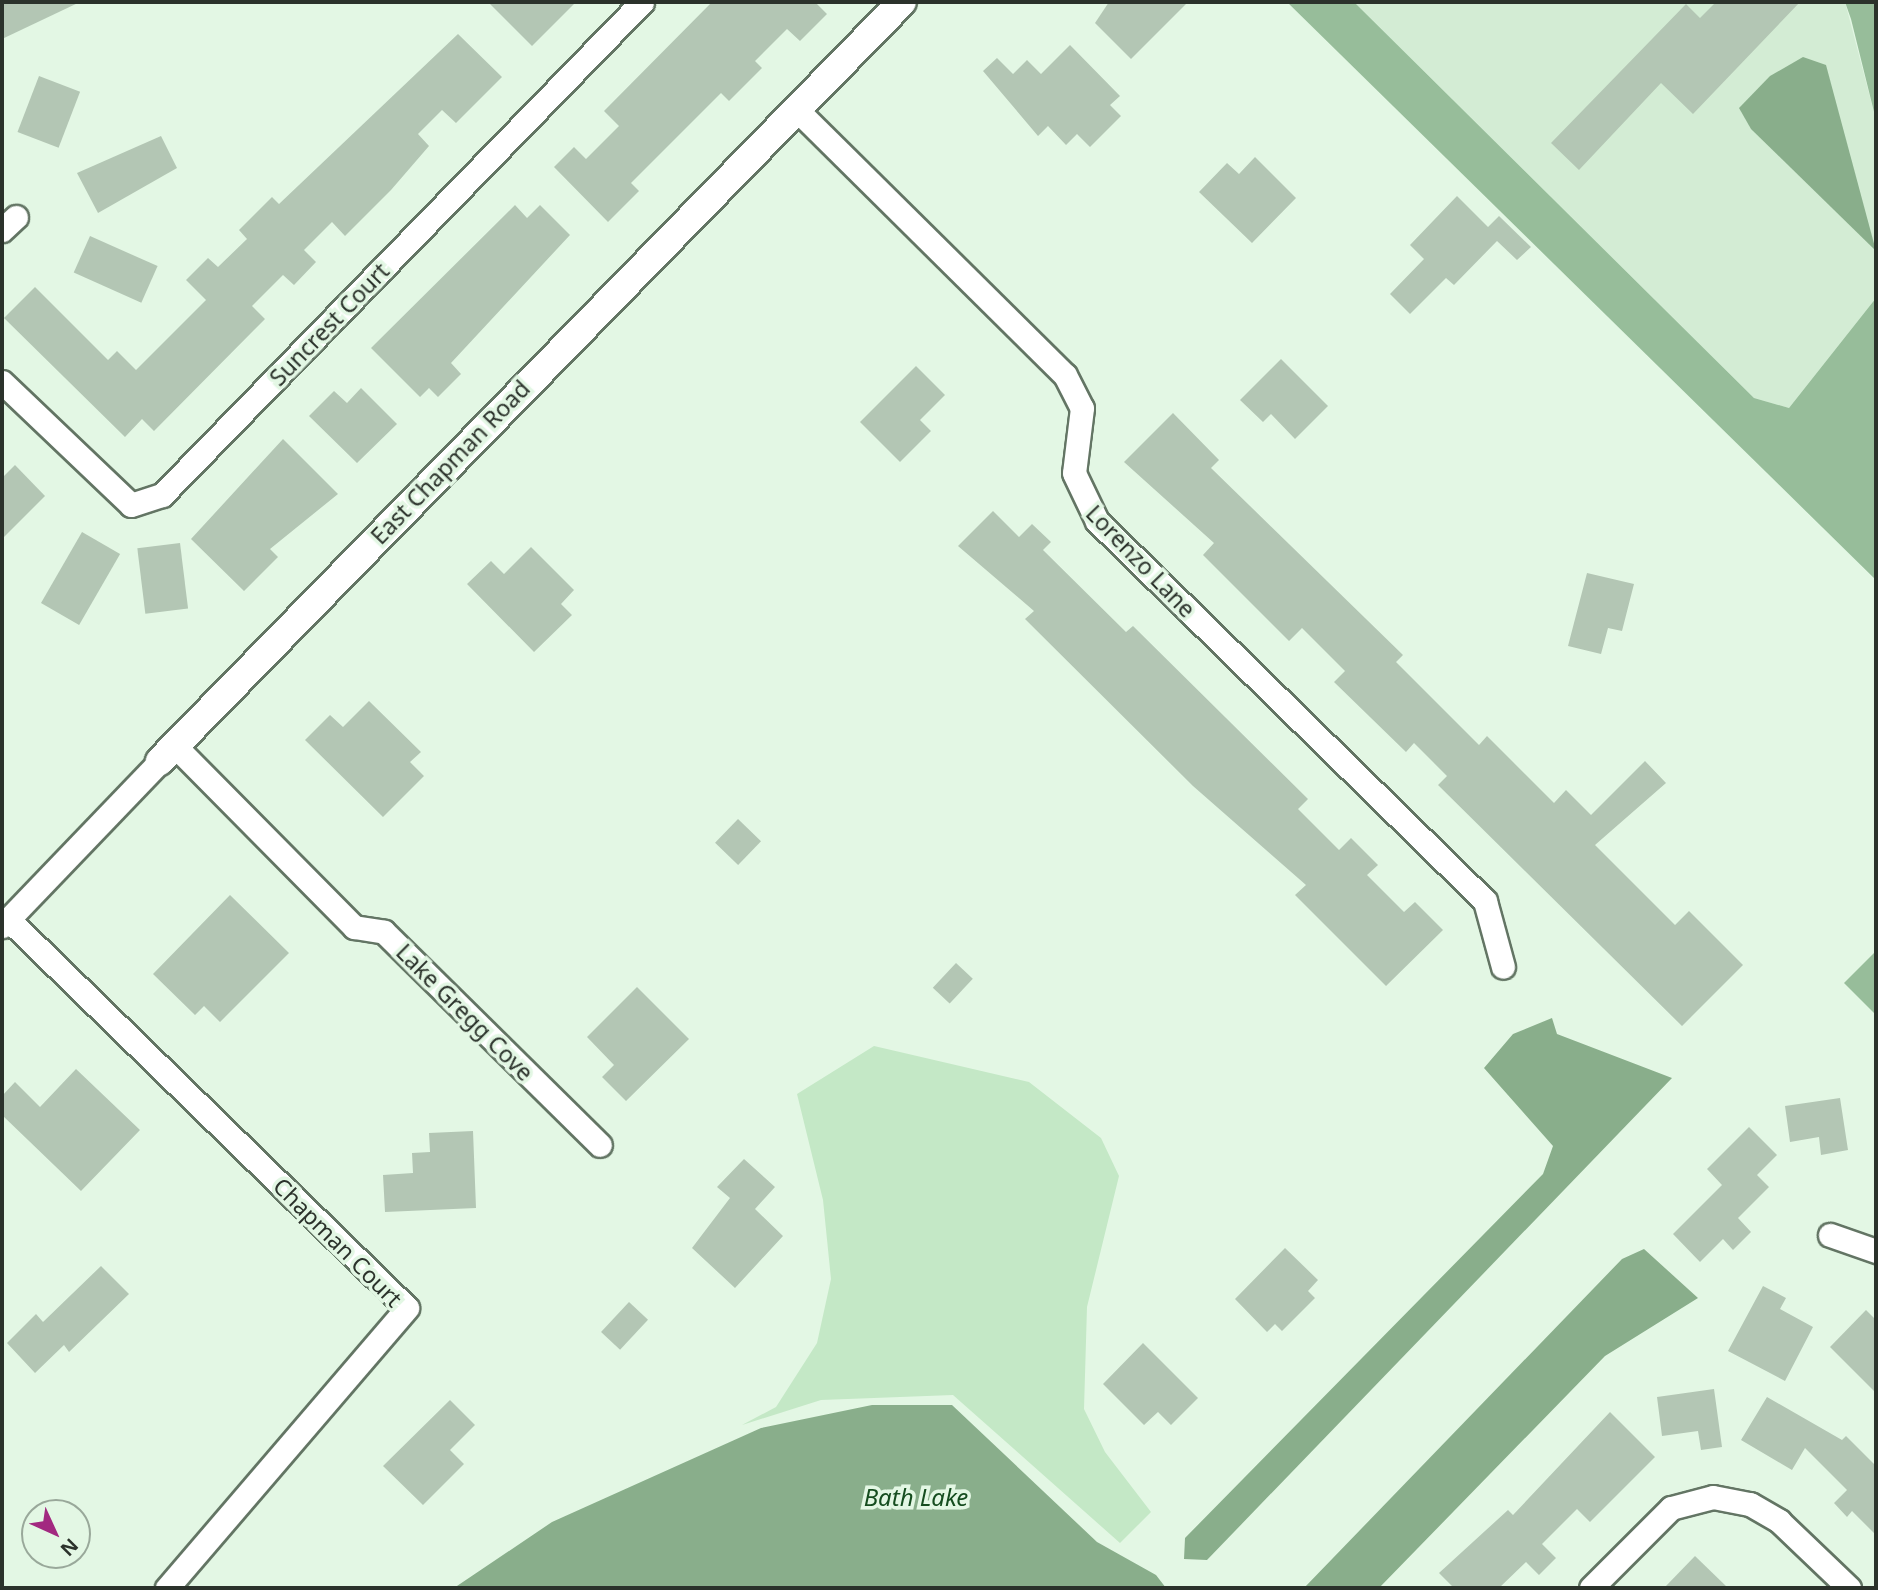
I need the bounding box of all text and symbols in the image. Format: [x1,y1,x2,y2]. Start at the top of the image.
street label: Suncrest Court [264,257,394,391]
street label: East Chapman Road [365,374,535,550]
street label: Lorenzo Lane [1081,499,1201,623]
street label: Lake Gregg Cove [391,938,539,1086]
street label: Chapman Court [268,1172,408,1312]
water label: Bath Lake [864,1483,968,1511]
north arrow [21,1499,91,1569]
text: N [55,1533,84,1562]

